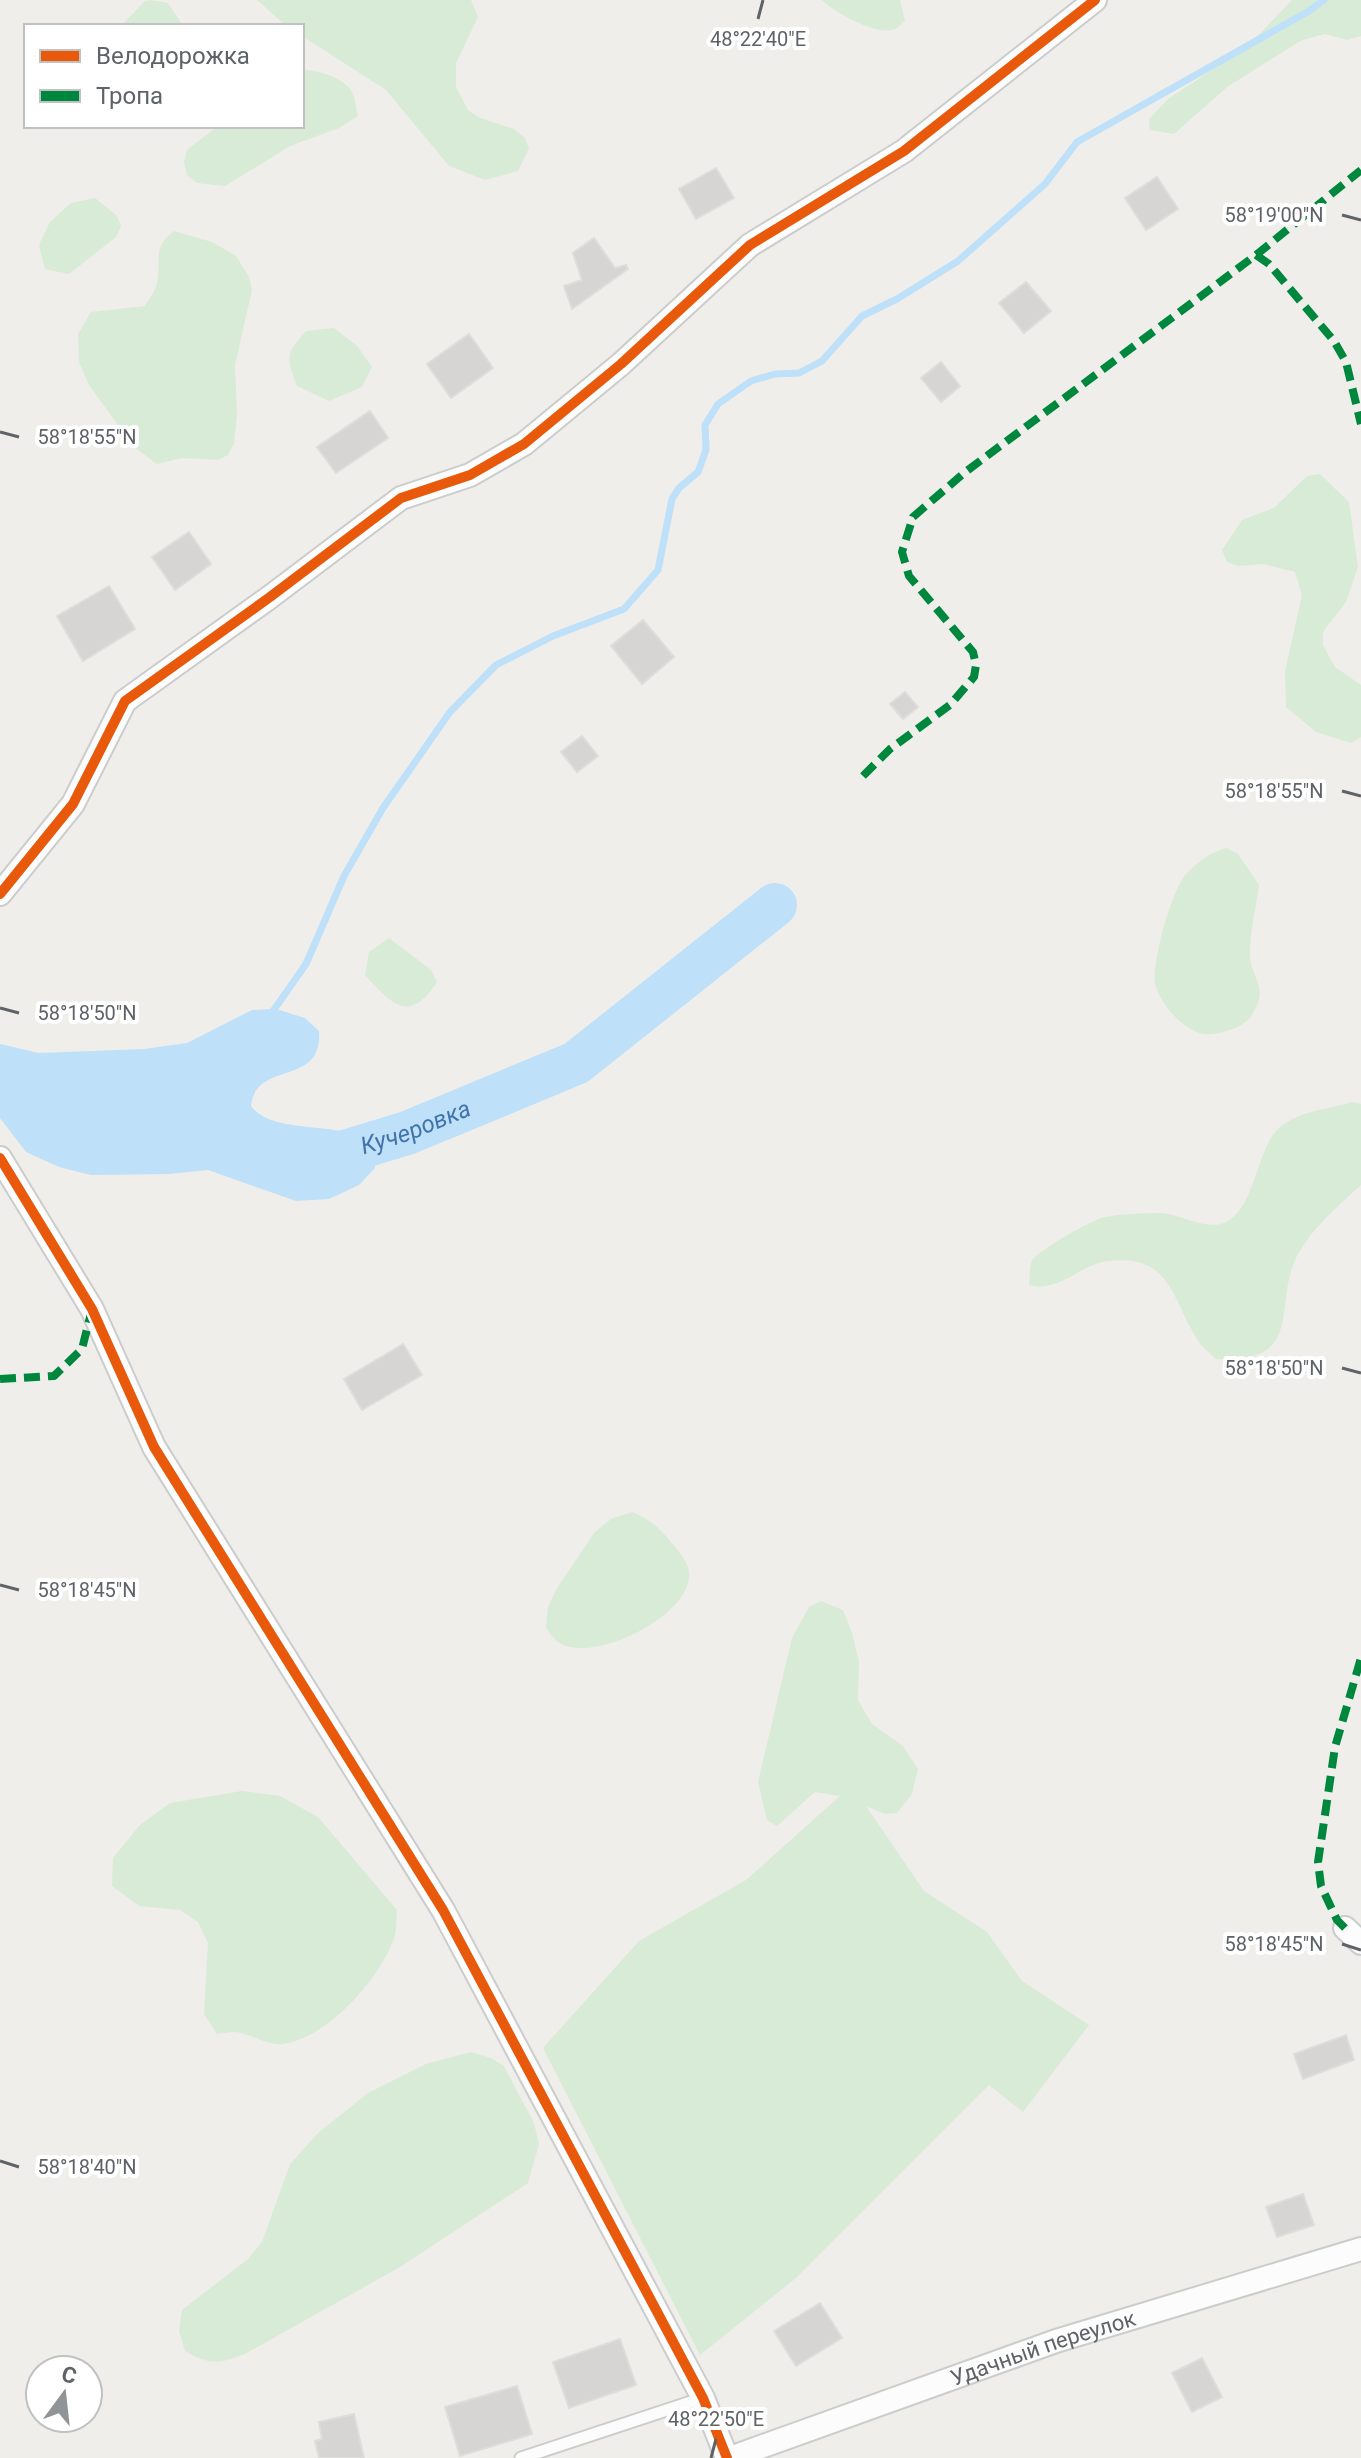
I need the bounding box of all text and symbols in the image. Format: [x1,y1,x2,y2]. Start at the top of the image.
legend [24,24,304,128]
text: 48°22'40"E [710,27,806,51]
text: Велодорожка [96,42,250,70]
text: Тропа [96,82,163,110]
text: 58°19'00"N [1224,203,1324,227]
text: 58°18'55"N [37,425,137,449]
text: 58°18'55"N [1224,779,1324,803]
text: 58°18'50"N [37,1001,137,1025]
water label: Кучеровка [357,1094,475,1160]
text: 58°18'50"N [1224,1356,1324,1380]
text: 58°18'45"N [37,1578,137,1602]
text: 58°18'45"N [1224,1932,1324,1956]
text: 58°18'40"N [37,2155,137,2179]
street label: Удачный переулок [947,2305,1139,2390]
north arrow [24,2354,104,2434]
text: С [59,2361,79,2389]
text: 48°22'50"E [668,2407,764,2431]

